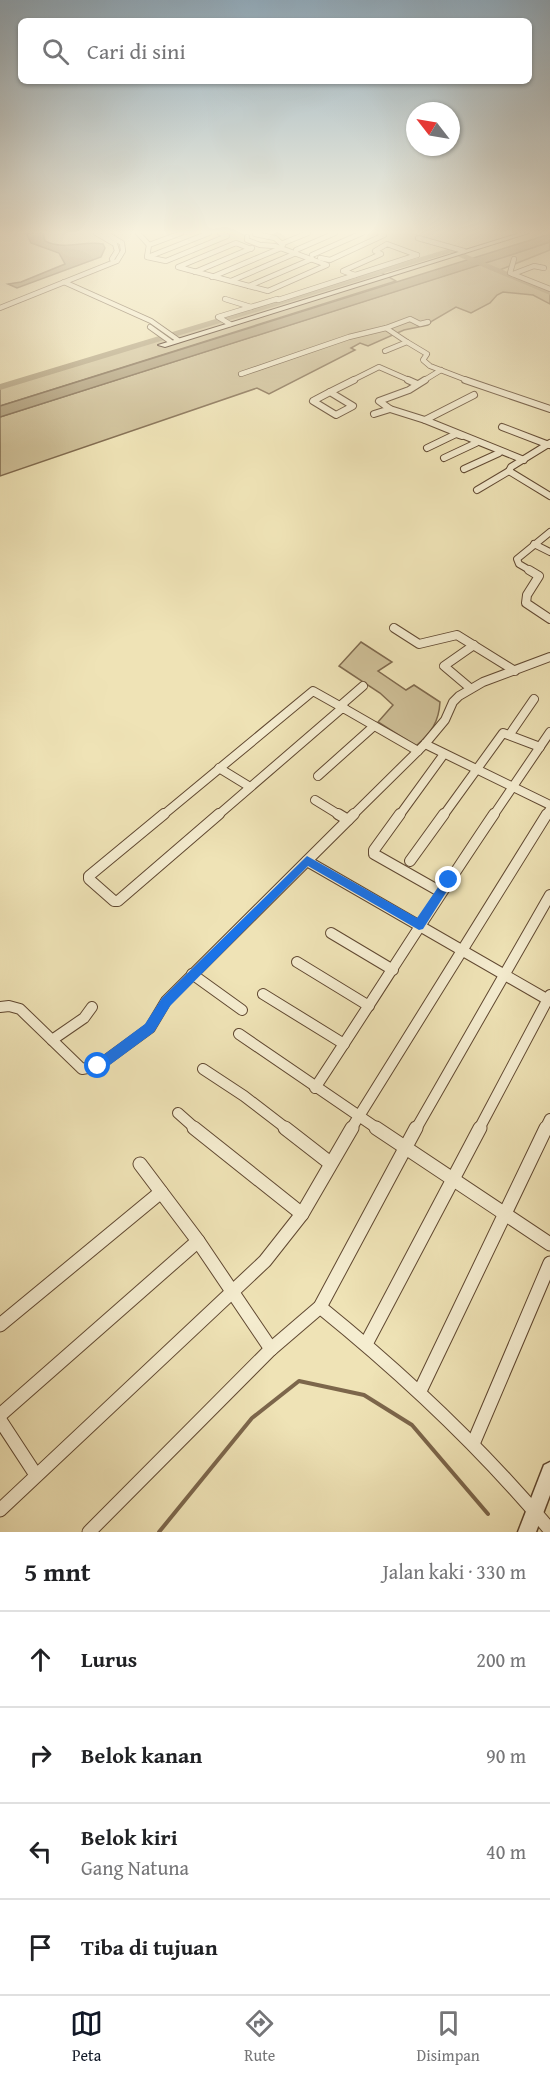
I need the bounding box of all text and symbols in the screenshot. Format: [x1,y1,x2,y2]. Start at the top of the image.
search box [18,18,532,84]
icon: search [39,35,72,68]
text: Cari di sini [87,35,186,67]
north arrow [406,102,460,156]
route end [435,866,461,892]
route start [84,1052,110,1078]
text: 5 mnt [24,1552,91,1591]
text: Jalan kaki · 330 m [382,1557,526,1586]
icon: ahead [24,1643,57,1676]
text: Lurus [81,1643,137,1675]
text: 200 m [476,1645,526,1674]
icon: right [24,1739,57,1772]
text: Belok kanan [81,1739,202,1771]
text: 90 m [486,1741,526,1770]
text: Belok kiri [81,1821,178,1853]
icon: left [24,1835,57,1868]
text: 40 m [486,1837,526,1866]
text: Gang Natuna [81,1853,189,1882]
icon: arrive [24,1931,57,1964]
text: Tiba di tujuan [81,1931,218,1963]
tab: Peta [70,2007,103,2067]
tab: Rute [243,2007,276,2067]
tab: Disimpan [417,2007,480,2067]

